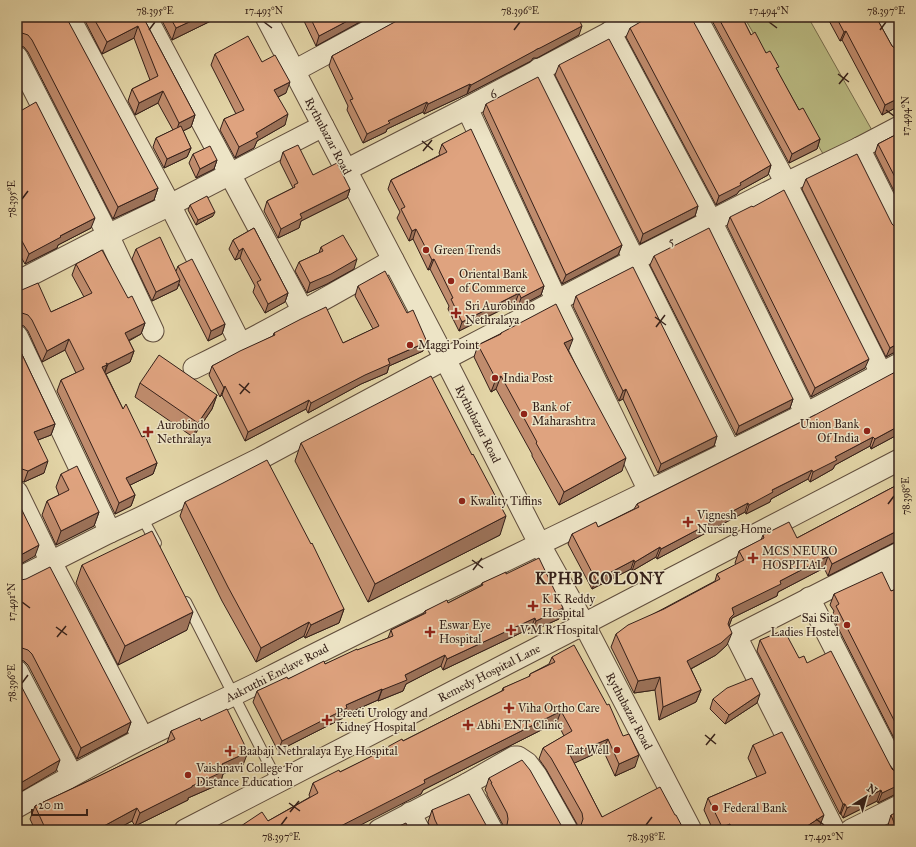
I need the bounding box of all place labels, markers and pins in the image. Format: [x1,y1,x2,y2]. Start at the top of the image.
place label: Green Trends [434,243,501,257]
marker: Green Trends [421,245,431,255]
place label: Oriental Bank of Commerce [459,267,528,295]
marker: Oriental Bank of Commerce [446,276,456,286]
place label: Sri Aurobindo Nethralaya [465,299,535,327]
marker: Sri Aurobindo Nethralaya [450,307,462,319]
place label: Maggi Point [418,338,480,353]
marker: Maggi Point [405,340,415,350]
place label: India Post [503,371,554,385]
marker: India Post [490,373,500,383]
place label: Bank of Maharashtra [532,400,596,428]
marker: Bank of Maharashtra [519,409,529,419]
place label: Union Bank Of India [800,417,860,445]
place label: Aurobindo Nethralaya [156,418,212,446]
marker: Aurobindo Nethralaya [142,426,154,438]
marker: Union Bank Of India [862,426,872,436]
place label: Kwality Tiffins [470,494,542,508]
marker: Kwality Tiffins [457,496,467,506]
place label: Vignesh Nursing Home [696,508,772,537]
marker: Vignesh Nursing Home [682,516,694,528]
place label: MCS NEURO HOSPITAL [762,544,837,572]
marker: MCS NEURO HOSPITAL [747,552,759,564]
place label: K K Reddy Hospital [542,592,596,620]
marker: K K Reddy Hospital [527,600,539,612]
place label: Sai Sita Ladies Hostel [771,611,840,639]
place label: Eswar Eye Hospital [439,618,491,646]
marker: Sai Sita Ladies Hostel [842,620,852,630]
place label: V.M.R Hospital [519,623,599,637]
marker: V.M.R Hospital [505,624,517,636]
marker: Eswar Eye Hospital [424,626,436,638]
place label: Viha Ortho Care [517,701,600,715]
marker: Viha Ortho Care [503,702,515,714]
place label: Preeti Urology and Kidney Hospital [336,706,428,734]
marker: Preeti Urology and Kidney Hospital [321,714,333,726]
place label: Abhi ENT Clinic [476,718,563,732]
marker: Abhi ENT Clinic [462,719,474,731]
place label: Eat Well [566,743,610,757]
place label: Baabaji Nethralaya Eye Hospital [239,744,398,758]
marker: Baabaji Nethralaya Eye Hospital [224,745,236,757]
marker: Eat Well [612,745,622,755]
place label: Vaishnavi College For Distance Education [195,761,304,789]
marker: Vaishnavi College For Distance Education [183,770,193,780]
place label: Federal Bank [723,801,787,815]
marker: Federal Bank [710,803,720,813]

